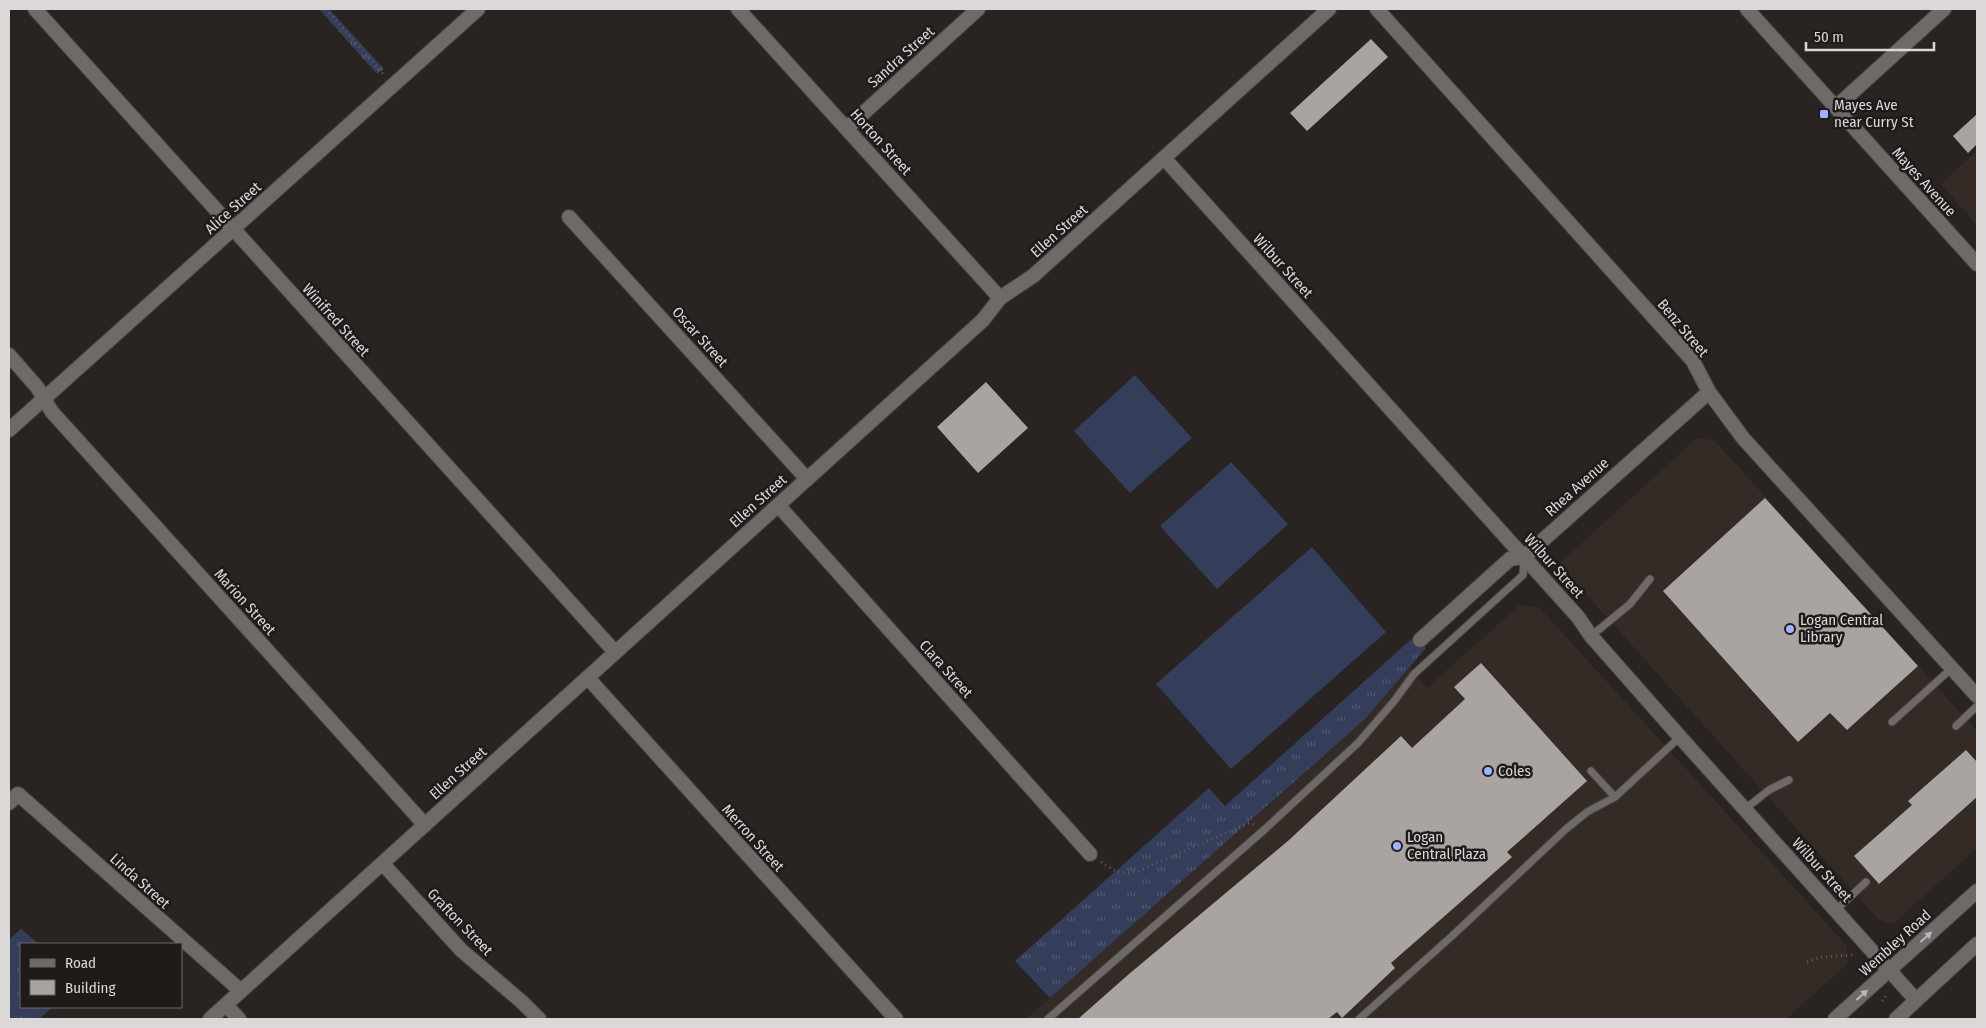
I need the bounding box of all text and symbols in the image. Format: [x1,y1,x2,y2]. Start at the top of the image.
scale bar [1806,20,1934,52]
street label: Sandra Street [864,22,938,92]
text: 50 m [1814,28,1844,46]
place label: Mayes Ave near Curry St [1834,96,1914,131]
street label: Horton Street [847,105,916,179]
marker: Mayes Ave near Curry St [1818,108,1830,120]
street label: Mayes Avenue [1888,144,1960,220]
street label: Alice Street [201,178,265,238]
street label: Ellen Street [1027,201,1091,261]
street label: Wilbur Street [1249,230,1317,302]
street label: Winifred Street [299,280,374,360]
street label: Benz Street [1654,295,1712,361]
street label: Oscar Street [668,303,732,371]
street label: Rhea Avenue [1542,454,1612,520]
street label: Ellen Street [726,471,790,531]
street label: Wilbur Street [1520,530,1588,602]
street label: Marion Street [210,565,280,639]
place label: Logan Central Library [1800,611,1883,646]
marker: Logan Central Library [1784,623,1796,635]
street label: Clara Street [915,637,977,702]
street label: Ellen Street [426,743,490,803]
place label: Coles [1498,762,1531,780]
marker: Coles [1482,765,1494,777]
street label: Merron Street [718,801,788,875]
place label: Logan Central Plaza [1407,828,1486,863]
street label: Wilbur Street [1788,834,1856,906]
marker: Logan Central Plaza [1391,840,1403,852]
street label: Linda Street [106,850,174,913]
street label: Grafton Street [424,885,496,959]
street label: Wembley Road [1855,906,1935,980]
one-way arrow [1919,931,1931,943]
legend [20,943,182,1008]
text: Road [65,954,96,972]
text: Building [65,979,116,997]
one-way arrow [1856,989,1869,1000]

